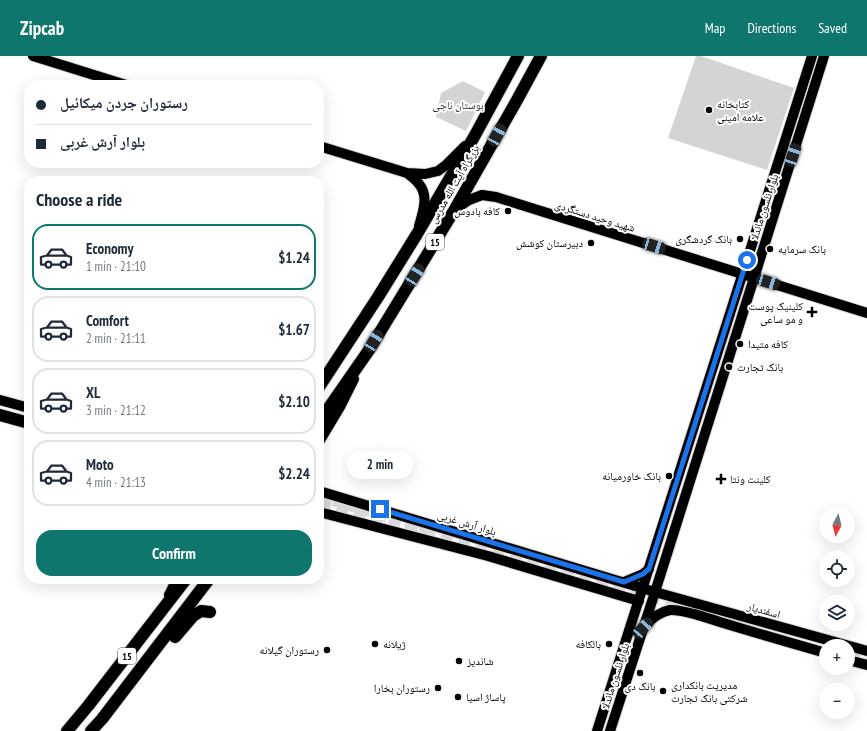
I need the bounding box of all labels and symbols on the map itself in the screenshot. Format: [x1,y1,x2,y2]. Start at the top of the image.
place label: کتابخانه علامه امینی [717,97,764,124]
park label: بوستان ناجی [432,98,484,112]
marker: کتابخانه علامه امینی [704,105,714,115]
car [486,122,508,148]
street label: بزرگراه آیت الله مدرس [426,142,482,226]
car [784,142,802,168]
street label: بلوار نلسون ماندلا [747,172,781,242]
street label: شهید وحید دستگردی [553,197,637,235]
place label: کافه بادوس [454,204,500,218]
marker: کافه بادوس [503,206,513,216]
place label: بانک گردشگری [675,232,732,246]
road number: 15 [426,234,444,250]
marker: بانک گردشگری [735,234,745,244]
place label: دبیرستان کوشش [516,236,583,250]
car [641,237,667,255]
marker: دبیرستان کوشش [586,238,596,248]
place label: بانک سرمایه [778,242,826,256]
marker: بانک سرمایه [765,244,775,254]
route start [738,251,756,269]
car [404,262,426,288]
car [755,273,781,291]
place label: کلینیک پوست و مو ساعی [749,299,803,326]
marker: کلینیک پوست و مو ساعی [806,306,818,318]
car [363,328,385,354]
place label: کافه متیدا [748,337,788,351]
marker: کافه متیدا [735,339,745,349]
place label: بانک تجارت [737,360,783,374]
marker: بانک تجارت [724,362,734,372]
callout: 2 min [347,451,413,479]
place label: بانک خاورمیانه [602,469,661,483]
marker: بانک خاورمیانه [664,471,674,481]
place label: کلینت ونتا [730,472,771,486]
marker: کلینت ونتا [715,473,727,485]
route end [371,500,389,518]
street label: بلوار آرش غربی [436,507,498,539]
north arrow [819,507,855,543]
street label: اسفندیار [745,598,782,621]
car [631,615,655,641]
place label: ژیلانه [383,637,406,651]
place label: بالکافه [575,637,601,651]
marker: ژیلانه [370,639,380,649]
marker: بالکافه [604,639,614,649]
street label: بلوار نلسون ماندلا [598,641,632,711]
place label: رستوران گیلانه [260,643,319,657]
marker: رستوران گیلانه [322,645,332,655]
road number: 15 [118,648,136,664]
place label: شاندیز [466,654,493,668]
marker: شاندیز [454,656,464,666]
marker: بانک دی [635,668,645,678]
place label: مدیریت بانکداری شرکتی بانک تجارت [671,678,747,705]
place label: بانک دی [624,679,656,693]
place label: رستوران بخارا [374,681,430,695]
marker: رستوران بخارا [433,683,443,693]
marker: مدیریت بانکداری شرکتی بانک تجارت [658,686,668,696]
place label: پاساژ اسیا [466,690,506,704]
marker: پاساژ اسیا [453,692,463,702]

